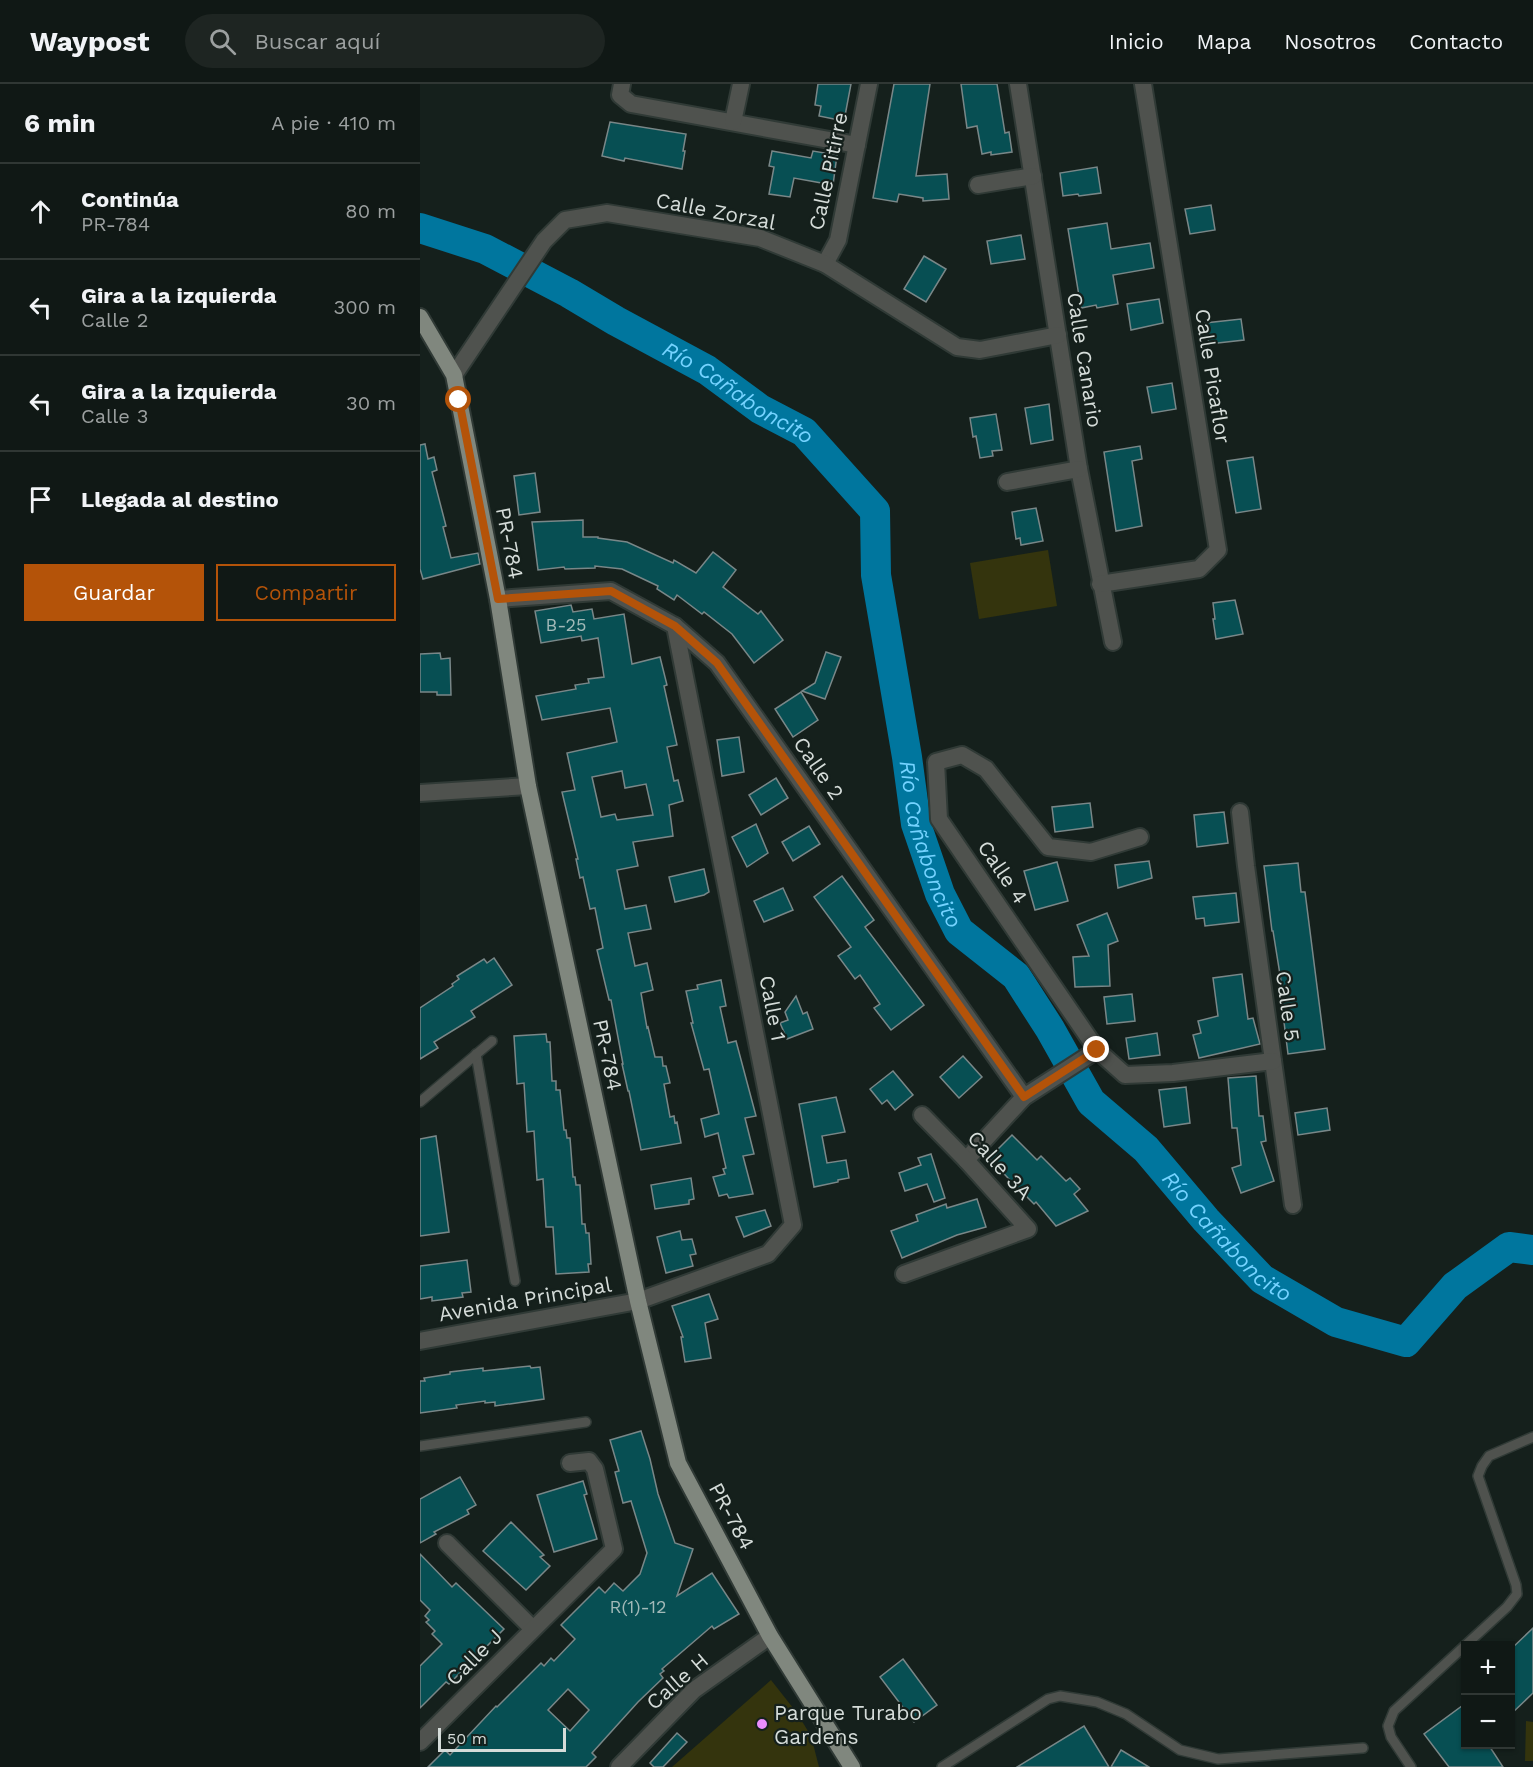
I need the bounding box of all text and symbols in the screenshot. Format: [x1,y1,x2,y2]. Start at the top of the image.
search box [185,14,605,68]
text: Waypost [30,25,149,58]
icon: search [206,25,239,58]
text: Buscar aquí [254,29,380,54]
text: Inicio [1109,29,1164,54]
text: Mapa [1197,29,1251,54]
text: Nosotros [1284,29,1376,54]
text: Contacto [1409,29,1503,54]
text: 6 min [24,108,96,138]
street label: Calle Pitirre [803,110,853,232]
text: A pie · 410 m [271,111,396,135]
text: Continúa [81,187,179,212]
street label: Calle Zorzal [654,187,779,235]
icon: ahead [24,195,57,228]
text: 80 m [345,199,396,223]
text: PR-784 [81,212,150,236]
text: Gira a la izquierda [81,283,277,308]
icon: left [24,291,57,324]
street label: Calle Canario [1062,291,1108,429]
text: 300 m [334,295,396,319]
street label: Calle Picaflor [1190,307,1236,446]
text: Calle 2 [81,308,148,332]
water label: Río Cañaboncito [659,336,820,448]
text: Gira a la izquierda [81,379,277,404]
route start [445,386,471,412]
icon: left [24,387,57,420]
text: 30 m [346,391,396,415]
text: Calle 3 [81,404,148,428]
icon: arrive [24,483,57,516]
text: Llegada al destino [81,487,279,512]
street label: PR-784 [491,505,529,581]
button: Guardar [24,564,204,621]
button: Compartir [216,564,396,621]
house number: B-25 [545,614,587,635]
street label: Calle 2 [788,732,850,804]
water label: Río Cañaboncito [895,759,968,932]
street label: Calle 4 [973,835,1033,909]
street label: Calle 5 [1271,969,1305,1043]
street label: Calle 1 [754,973,792,1043]
street label: PR-784 [588,1017,628,1093]
route end [1083,1036,1109,1062]
street label: Calle 3A [962,1125,1038,1205]
water label: Río Cañaboncito [1157,1166,1296,1306]
street label: Avenida Principal [437,1271,614,1327]
street label: PR-784 [704,1478,760,1554]
house number: R(1)-12 [609,1596,667,1617]
street label: Calle J [440,1623,508,1691]
map controls [1461,1641,1515,1749]
button: + [1461,1641,1515,1695]
street label: Calle H [641,1647,713,1715]
button: − [1461,1695,1515,1749]
place label: Parque Turabo Gardens [774,1700,922,1749]
marker: Parque Turabo Gardens [755,1717,769,1731]
scale bar [438,1725,566,1752]
text: 50 m [447,1729,487,1748]

